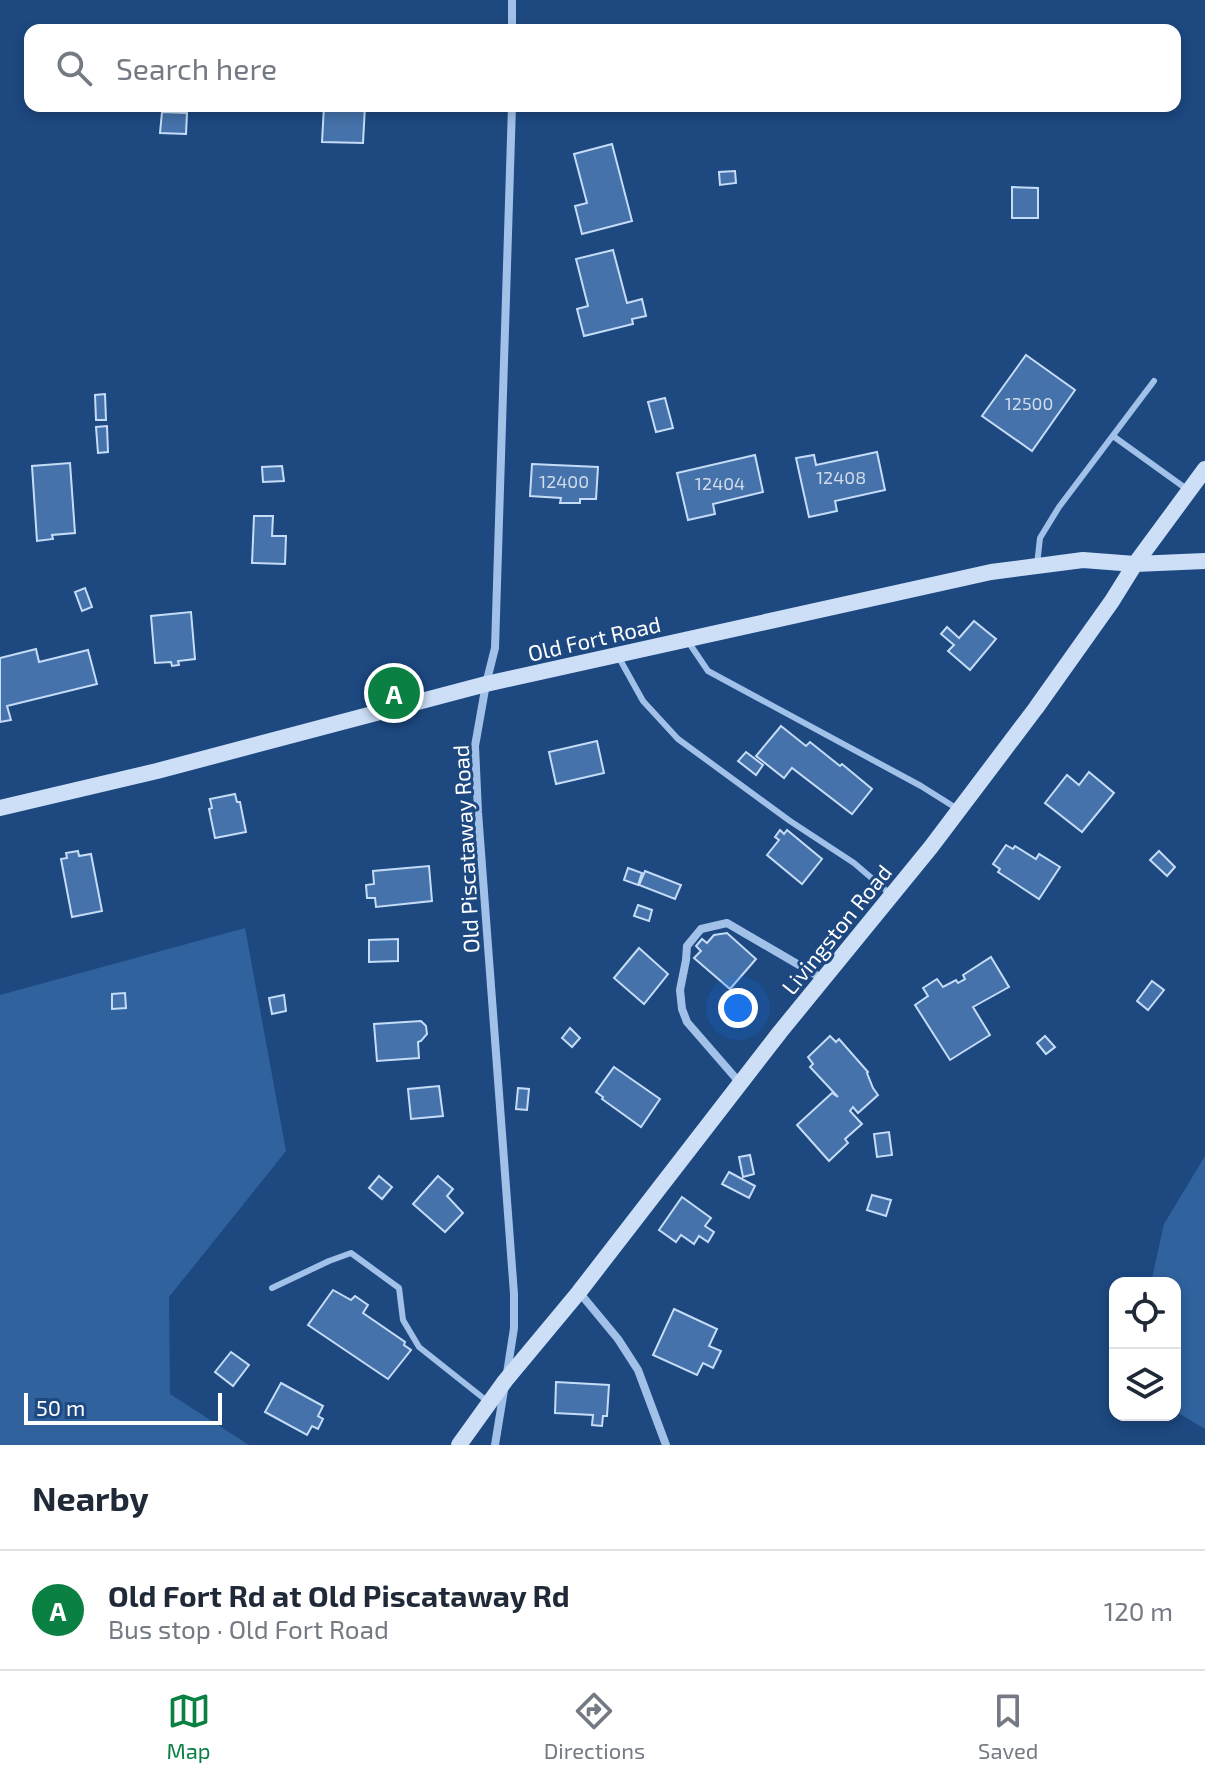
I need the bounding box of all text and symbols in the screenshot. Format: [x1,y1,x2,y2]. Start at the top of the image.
search box [24,24,1181,112]
icon: search [52,46,96,90]
text: Search here [116,50,277,86]
house number: 12500 [1005,392,1053,414]
house number: 12408 [816,466,866,488]
house number: 12400 [539,470,589,492]
house number: 12404 [695,472,745,494]
street label: Old Fort Road [525,610,663,666]
pin: A [368,663,420,723]
street label: Old Piscataway Road [447,744,483,954]
street label: Livingston Road [776,859,896,999]
your location [718,988,758,1028]
map controls [1109,1277,1181,1421]
button: locate [1109,1277,1181,1349]
button: layers [1109,1349,1181,1421]
scale bar [24,1389,222,1425]
text: 50 m [36,1394,85,1420]
text: Nearby [32,1477,149,1518]
text: Old Fort Rd at Old Piscataway Rd [108,1577,570,1613]
text: A [50,1595,66,1626]
text: 120 m [1104,1595,1173,1626]
text: Bus stop · Old Fort Road [108,1613,389,1644]
tab: Map [167,1689,211,1763]
tab: Directions [544,1689,645,1763]
tab: Saved [978,1689,1038,1763]

